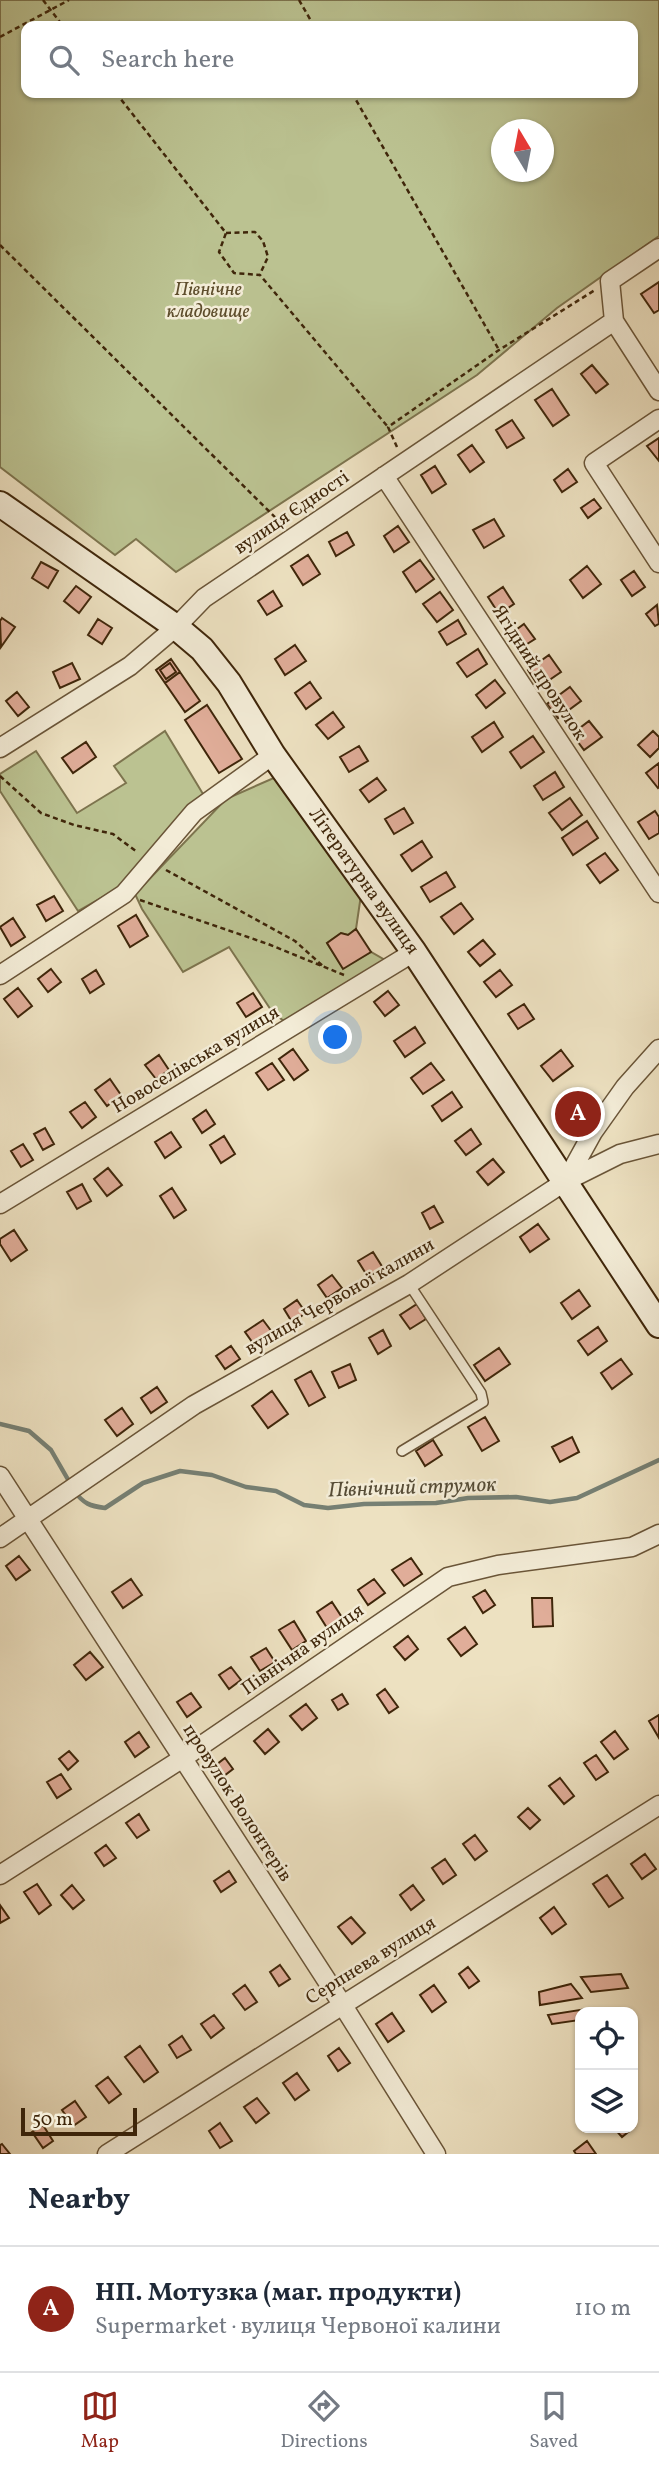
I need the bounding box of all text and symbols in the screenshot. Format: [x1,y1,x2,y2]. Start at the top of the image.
search box [21,21,638,98]
icon: search [45,41,83,79]
text: Search here [101,42,234,78]
north arrow [491,119,554,182]
park label: Північне кладовище [167,277,249,325]
street label: вулиця Єдності [229,465,355,561]
street label: Ягідний провулок [485,600,593,746]
street label: Літературна вулиця [302,803,425,960]
street label: Новоселівська вулиця [108,1000,285,1120]
your location [318,1020,352,1054]
pin: A [555,1088,601,1140]
street label: вулиця Червоної калини [240,1232,440,1362]
water label: Північний струмок [328,1471,498,1505]
street label: Північна вулиця [236,1598,370,1702]
street label: провулок Волонтерів [176,1719,298,1887]
street label: Серпнева вулиця [301,1910,441,2012]
map controls [575,2007,638,2133]
button: locate [575,2007,638,2070]
button: layers [575,2070,638,2133]
scale bar [21,2105,136,2137]
text: 50 m [32,2107,73,2133]
text: Nearby [28,2179,130,2221]
text: НП. Мотузка (маг. продукти) [95,2275,461,2311]
text: A [43,2293,59,2325]
text: 110 m [574,2293,631,2325]
text: Supermarket · вулиця Червоної калини [95,2311,501,2343]
tab: Map [81,2387,119,2455]
tab: Directions [281,2387,368,2455]
tab: Saved [529,2387,578,2455]

